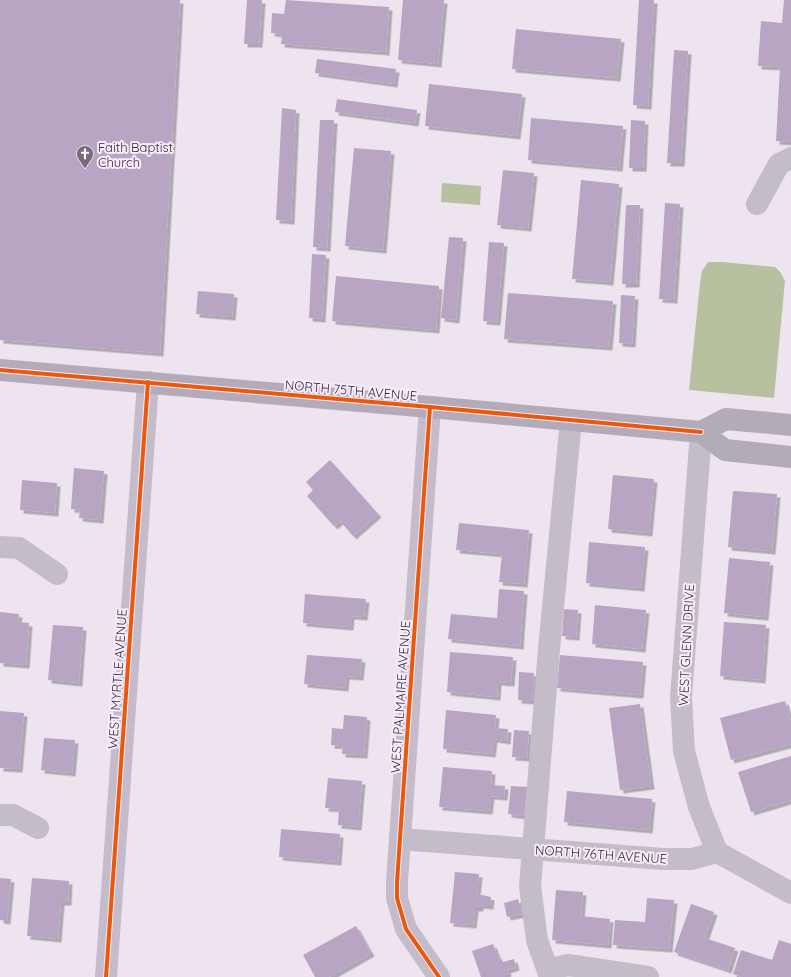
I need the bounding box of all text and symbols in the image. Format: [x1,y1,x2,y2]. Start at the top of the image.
place label: Faith Baptist Church [98,139,173,170]
church icon: Faith Baptist Church [75,144,95,169]
street label: NORTH 75TH AVENUE [284,376,418,404]
street label: WEST GLENN DRIVE [675,584,697,706]
street label: WEST MYRTLE AVENUE [104,608,130,750]
street label: WEST PALMAIRE AVENUE [387,620,413,774]
street label: NORTH 76TH AVENUE [535,841,667,867]

